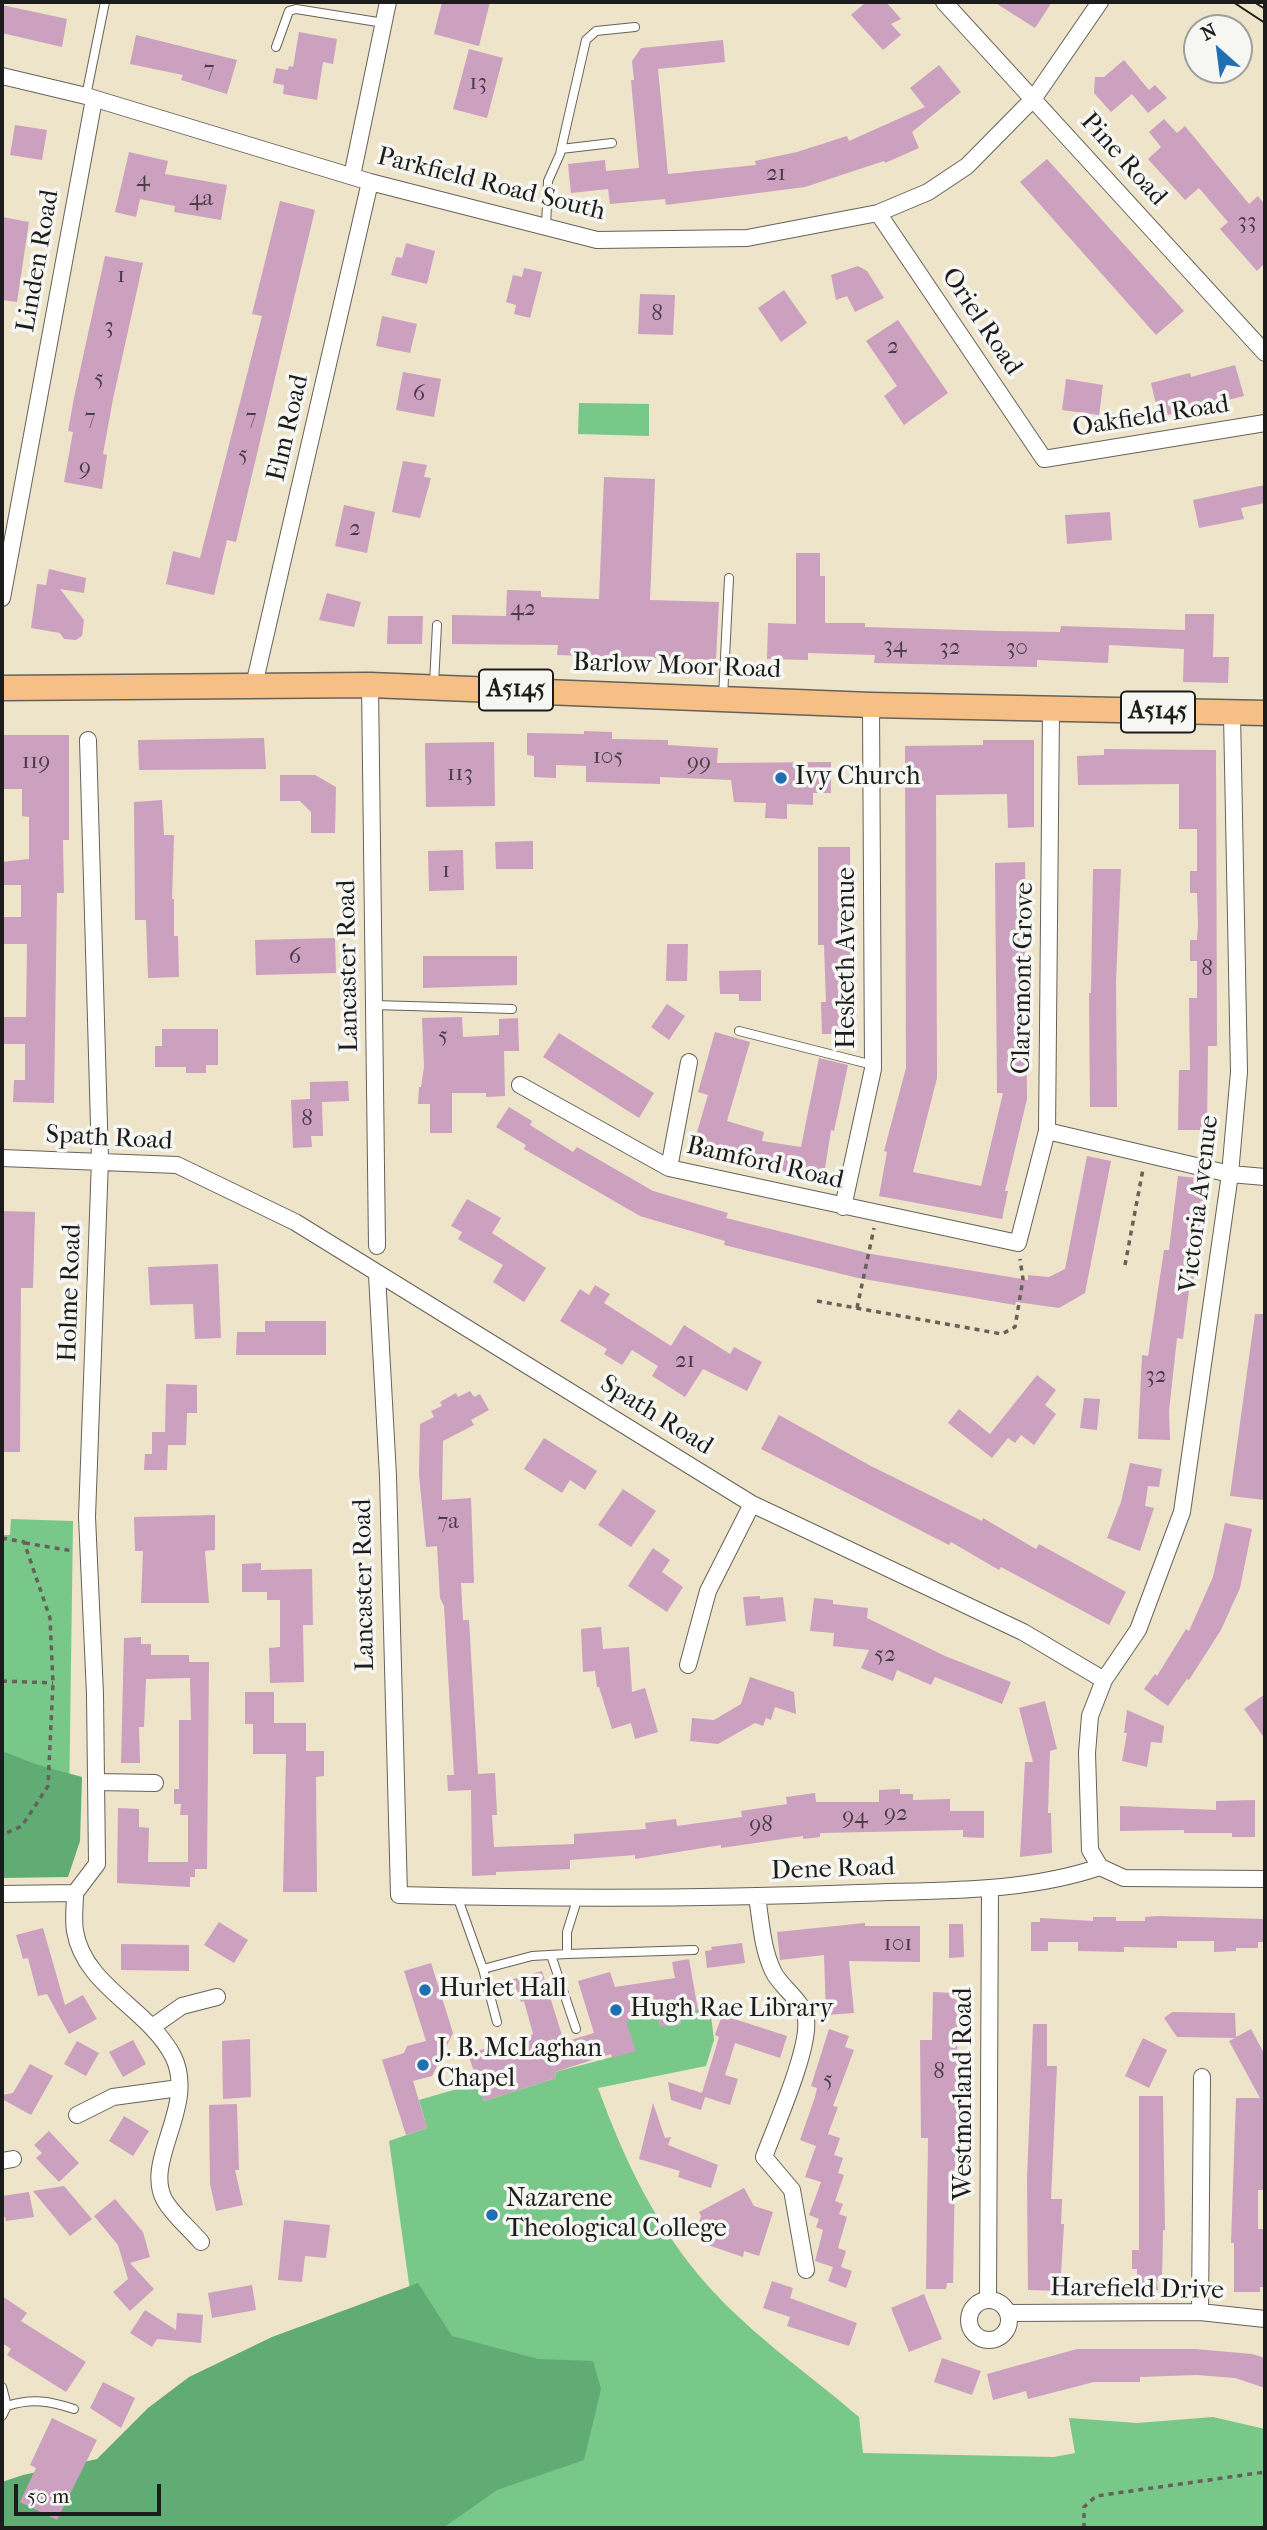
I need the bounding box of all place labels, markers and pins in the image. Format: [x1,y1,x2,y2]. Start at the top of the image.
place label: Ivy Church [795,762,920,794]
marker: Ivy Church [773,770,789,786]
place label: Hurlet Hall [439,1974,567,2006]
marker: Hurlet Hall [417,1982,433,1998]
place label: Hugh Rae Library [630,1994,833,2026]
marker: Hugh Rae Library [608,2002,624,2018]
place label: J. B. McLaghan Chapel [437,2034,602,2096]
marker: J. B. McLaghan Chapel [415,2057,431,2073]
place label: Nazarene Theological College [506,2184,727,2246]
marker: Nazarene Theological College [484,2207,500,2223]

